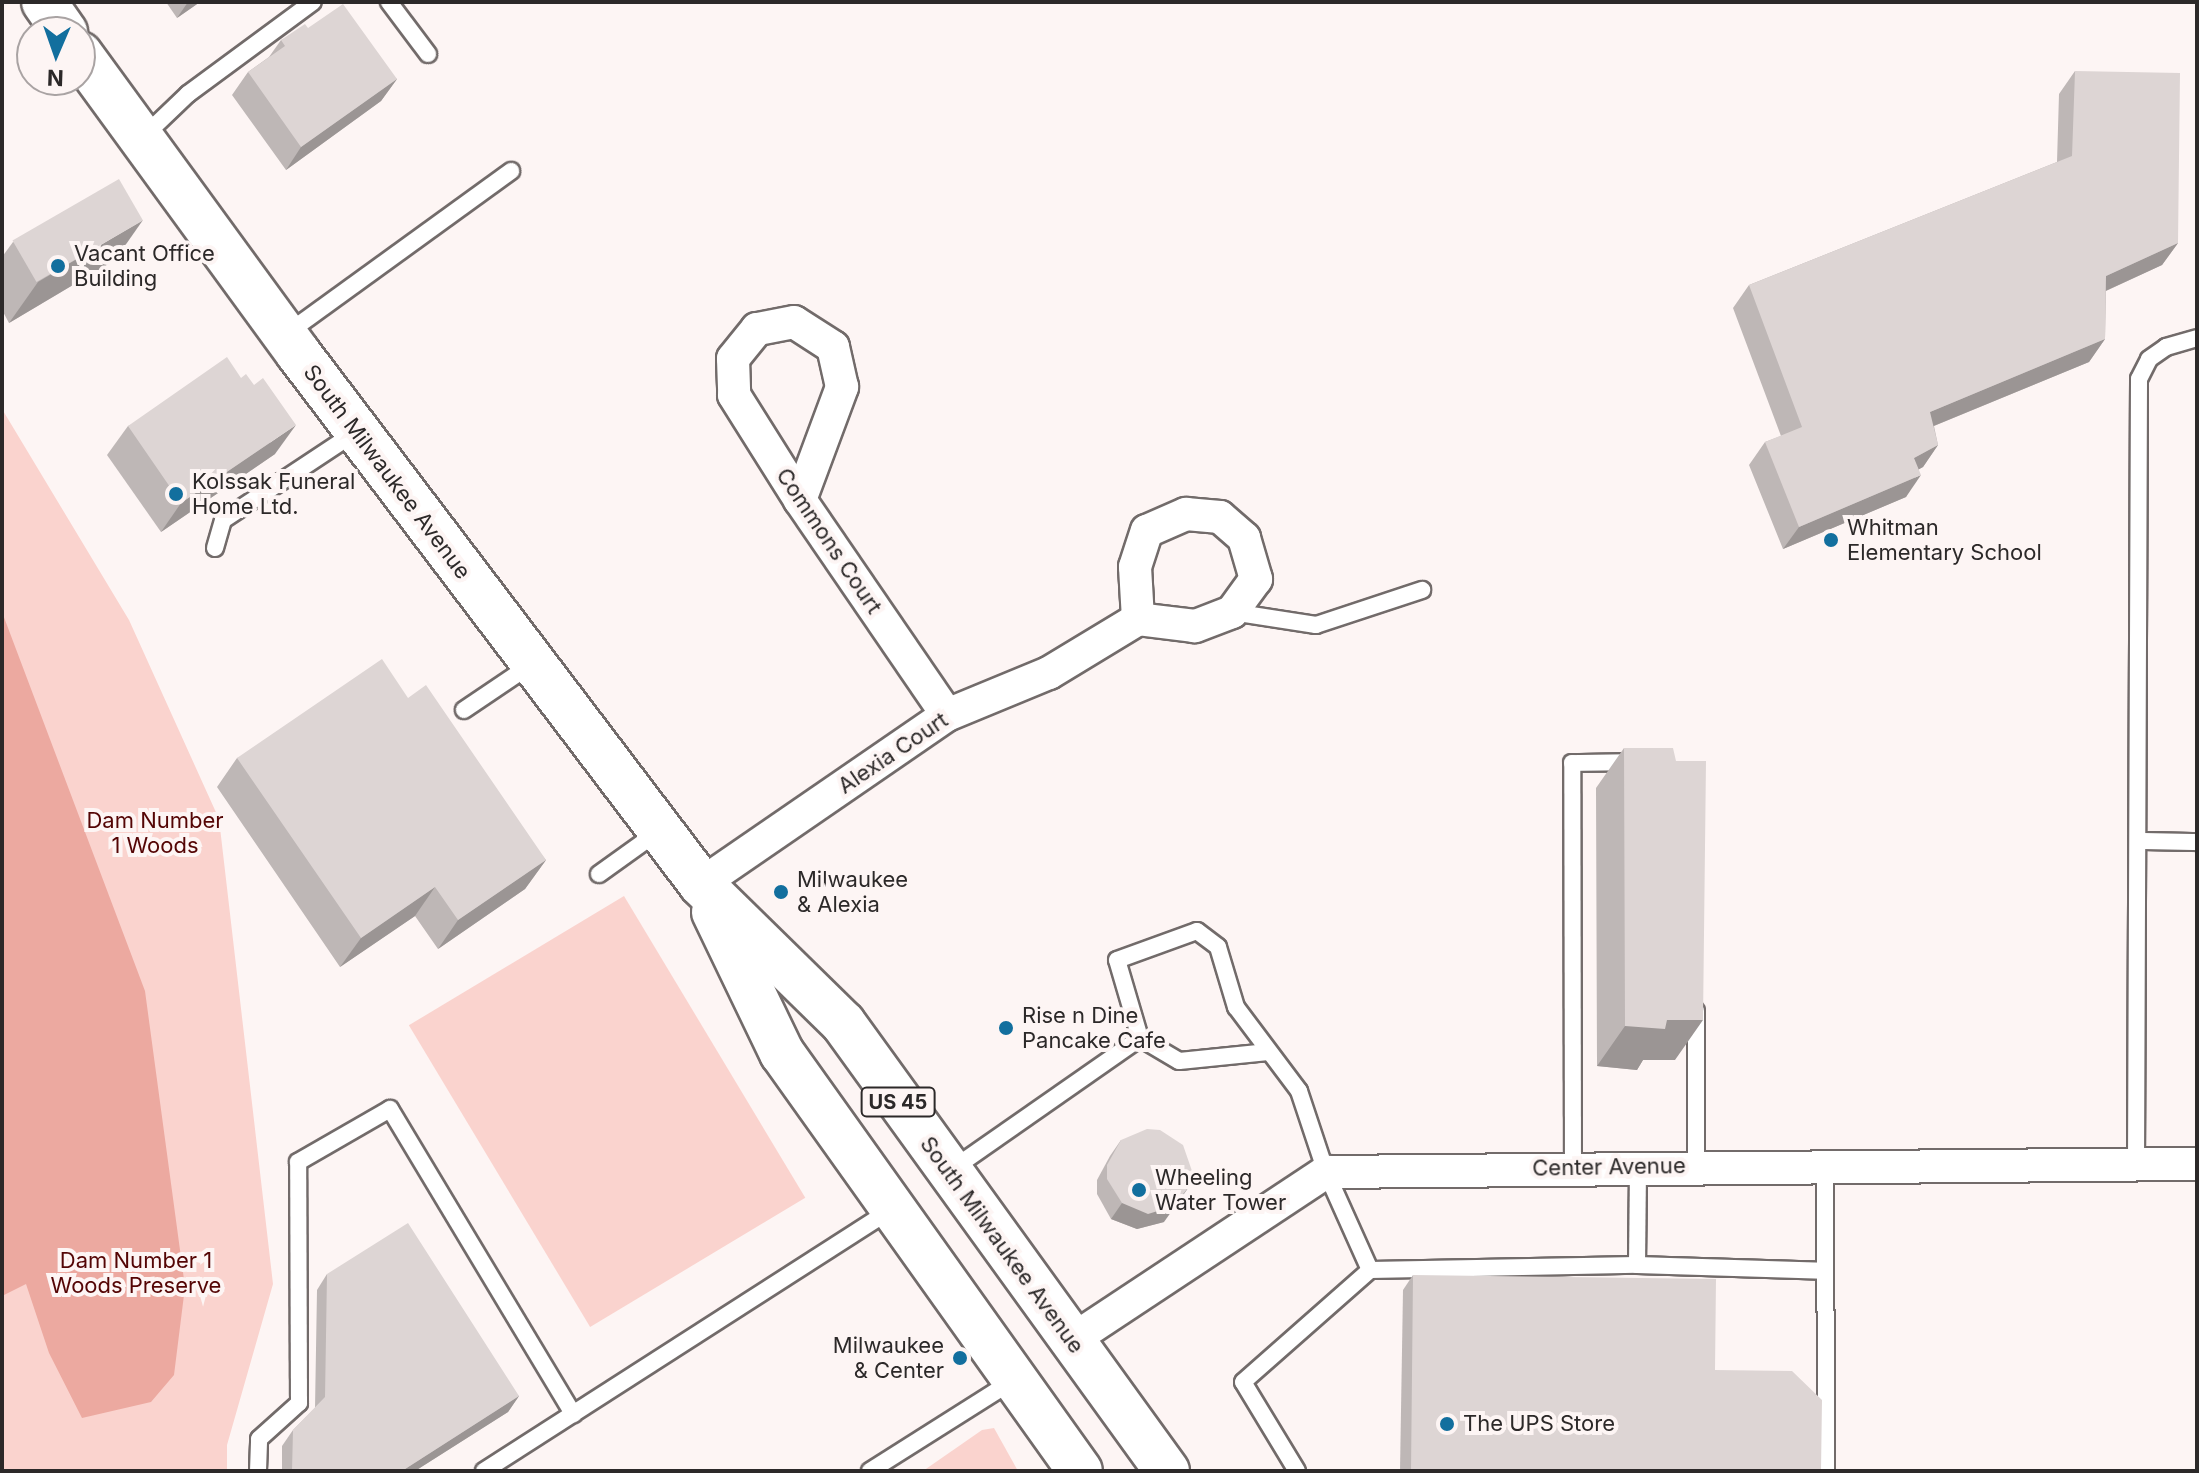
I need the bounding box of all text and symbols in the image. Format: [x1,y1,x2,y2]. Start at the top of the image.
north arrow [16,16,96,96]
text: N [46,65,64,91]
place label: Vacant Office Building [74,240,215,292]
marker: Vacant Office Building [49,257,67,275]
street label: South Milwaukee Avenue [298,360,476,584]
street label: Commons Court [771,463,887,619]
place label: Kolssak Funeral Home Ltd. [192,468,355,520]
marker: Kolssak Funeral Home Ltd. [167,485,185,503]
place label: Whitman Elementary School [1847,514,2042,566]
marker: Whitman Elementary School [1822,531,1840,549]
street label: Alexia Court [833,707,953,799]
park label: Dam Number 1 Woods [86,807,224,858]
place label: Milwaukee & Alexia [797,866,908,918]
marker: Milwaukee & Alexia [772,883,790,901]
place label: Rise n Dine Pancake Cafe [1022,1002,1166,1054]
marker: Rise n Dine Pancake Cafe [997,1019,1015,1037]
road number: US 45 [860,1086,936,1118]
street label: South Milwaukee Avenue [915,1132,1089,1358]
street label: Center Avenue [1532,1152,1686,1182]
place label: Wheeling Water Tower [1155,1164,1286,1216]
marker: Wheeling Water Tower [1130,1181,1148,1199]
park label: Dam Number 1 Woods Preserve [51,1247,221,1298]
place label: Milwaukee & Center [833,1332,944,1384]
marker: Milwaukee & Center [951,1349,969,1367]
place label: The UPS Store [1463,1411,1615,1437]
marker: The UPS Store [1438,1415,1456,1433]

